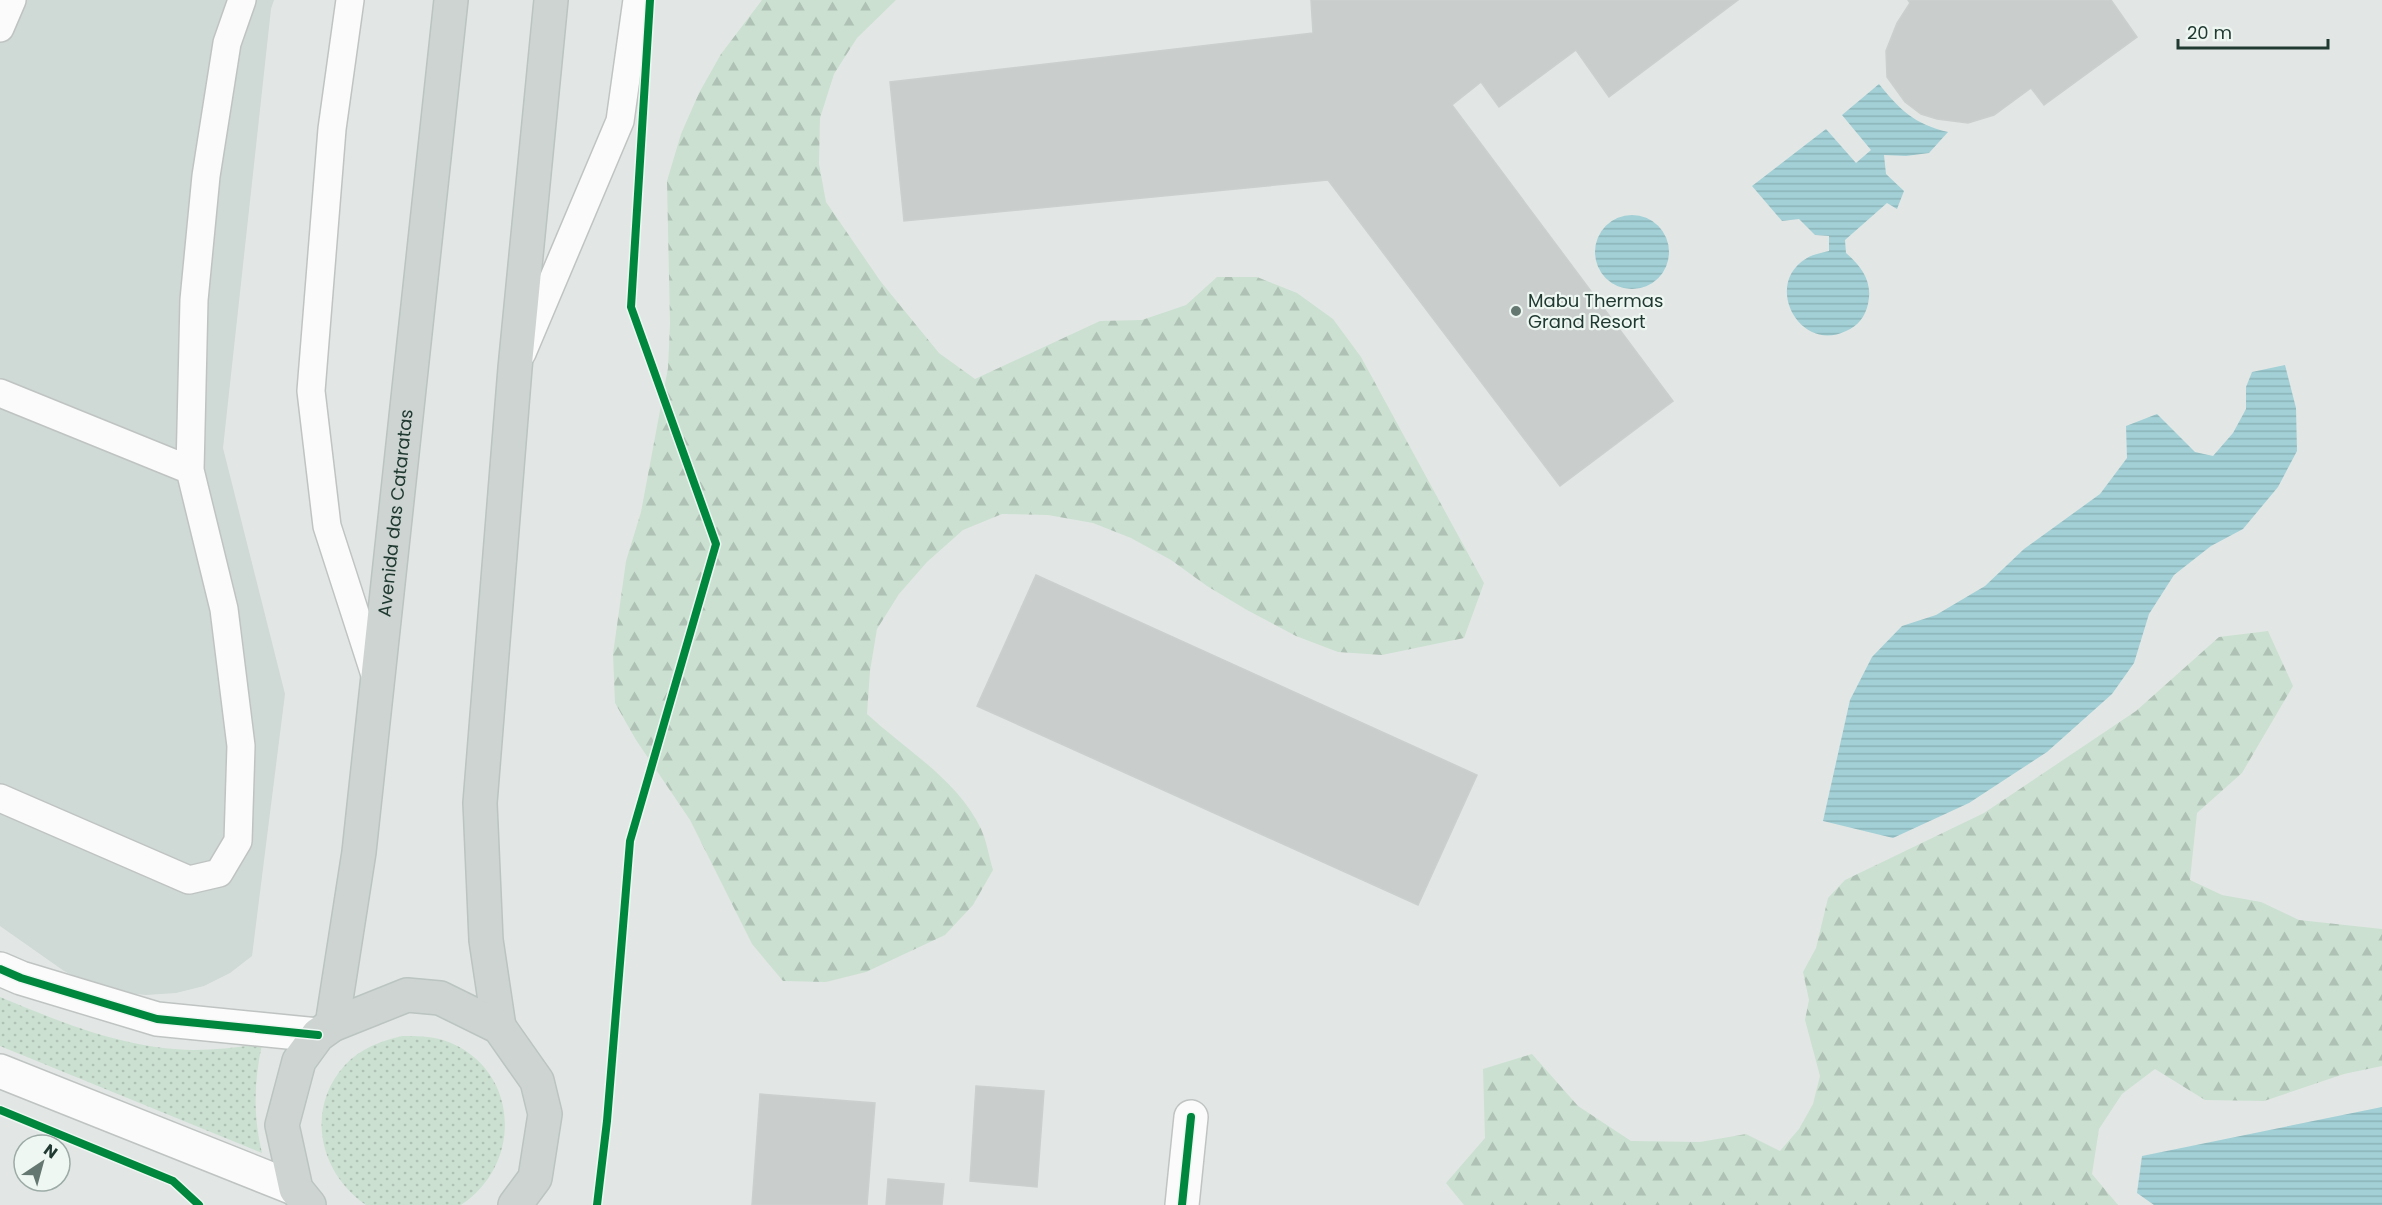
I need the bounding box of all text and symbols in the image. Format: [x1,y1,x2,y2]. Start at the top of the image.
scale bar [2178,12,2328,50]
text: 20 m [2187,20,2232,45]
place label: Mabu Thermas Grand Resort [1528,288,1663,334]
marker: Mabu Thermas Grand Resort [1509,304,1523,318]
street label: Avenida das Cataratas [371,408,419,618]
north arrow [12,1133,72,1193]
text: N [39,1138,62,1164]

